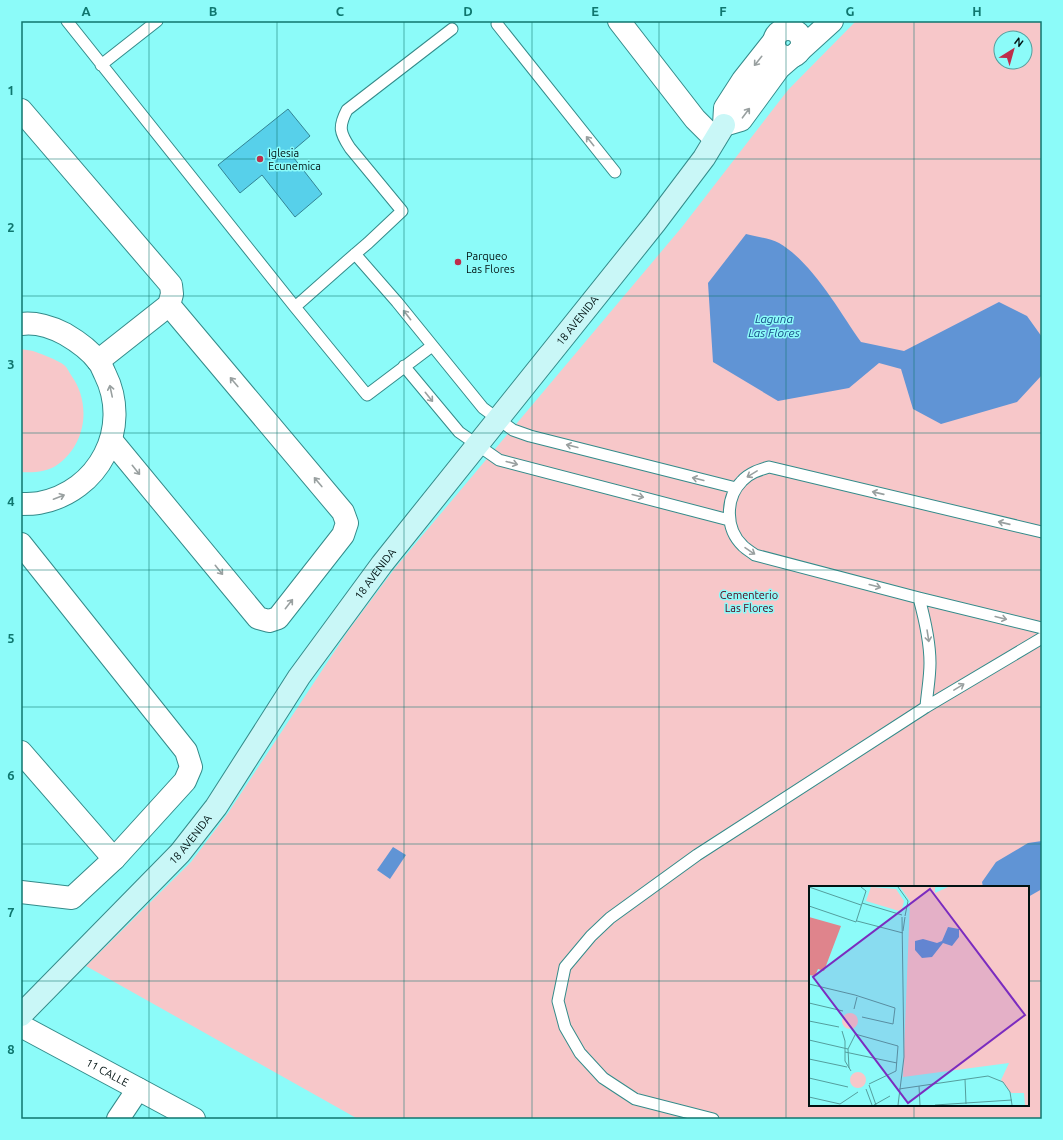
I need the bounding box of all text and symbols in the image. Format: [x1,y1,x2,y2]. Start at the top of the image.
text: A [81,4,91,18]
text: B [209,4,218,18]
text: C [336,4,345,18]
text: D [463,4,473,18]
text: E [591,4,599,18]
text: F [719,4,727,18]
text: G [846,4,855,18]
text: H [972,4,982,18]
north arrow [993,30,1033,70]
text: N [1012,35,1026,49]
one-way arrow [754,55,763,66]
text: 1 [7,83,15,97]
one-way arrow [742,108,750,119]
one-way arrow [586,136,595,146]
place label: Iglesia Ecunemica [268,147,321,172]
marker: Iglesia Ecunemica [255,154,265,164]
text: 2 [7,220,15,234]
place label: Parqueo Las Flores [466,250,515,275]
marker: Parqueo Las Flores [453,257,463,267]
street label: 18 AVENIDA [554,292,601,348]
one-way arrow [403,310,412,321]
water label: Laguna Las Flores [748,312,800,339]
text: 3 [7,357,15,371]
one-way arrow [230,377,239,388]
one-way arrow [106,385,114,398]
one-way arrow [425,391,434,402]
one-way arrow [566,442,579,450]
one-way arrow [505,460,518,468]
one-way arrow [132,464,141,475]
one-way arrow [746,471,758,479]
one-way arrow [692,474,705,482]
one-way arrow [313,476,322,487]
one-way arrow [871,489,884,497]
one-way arrow [52,492,64,500]
one-way arrow [631,493,644,500]
text: 4 [7,494,15,508]
one-way arrow [998,519,1011,527]
street label: 18 AVENIDA [352,545,399,601]
one-way arrow [745,547,756,555]
one-way arrow [214,565,223,576]
one-way arrow [868,583,881,590]
park label: Cementerio Las Flores [720,589,778,614]
one-way arrow [285,598,294,609]
one-way arrow [994,615,1007,623]
one-way arrow [924,629,932,642]
text: 5 [7,631,15,645]
one-way arrow [953,683,965,691]
text: 6 [7,768,15,782]
street label: 18 AVENIDA [167,812,214,867]
inset map [809,886,1029,1106]
text: 7 [7,905,15,919]
text: 8 [7,1042,15,1056]
street label: 11 CALLE [84,1056,131,1089]

